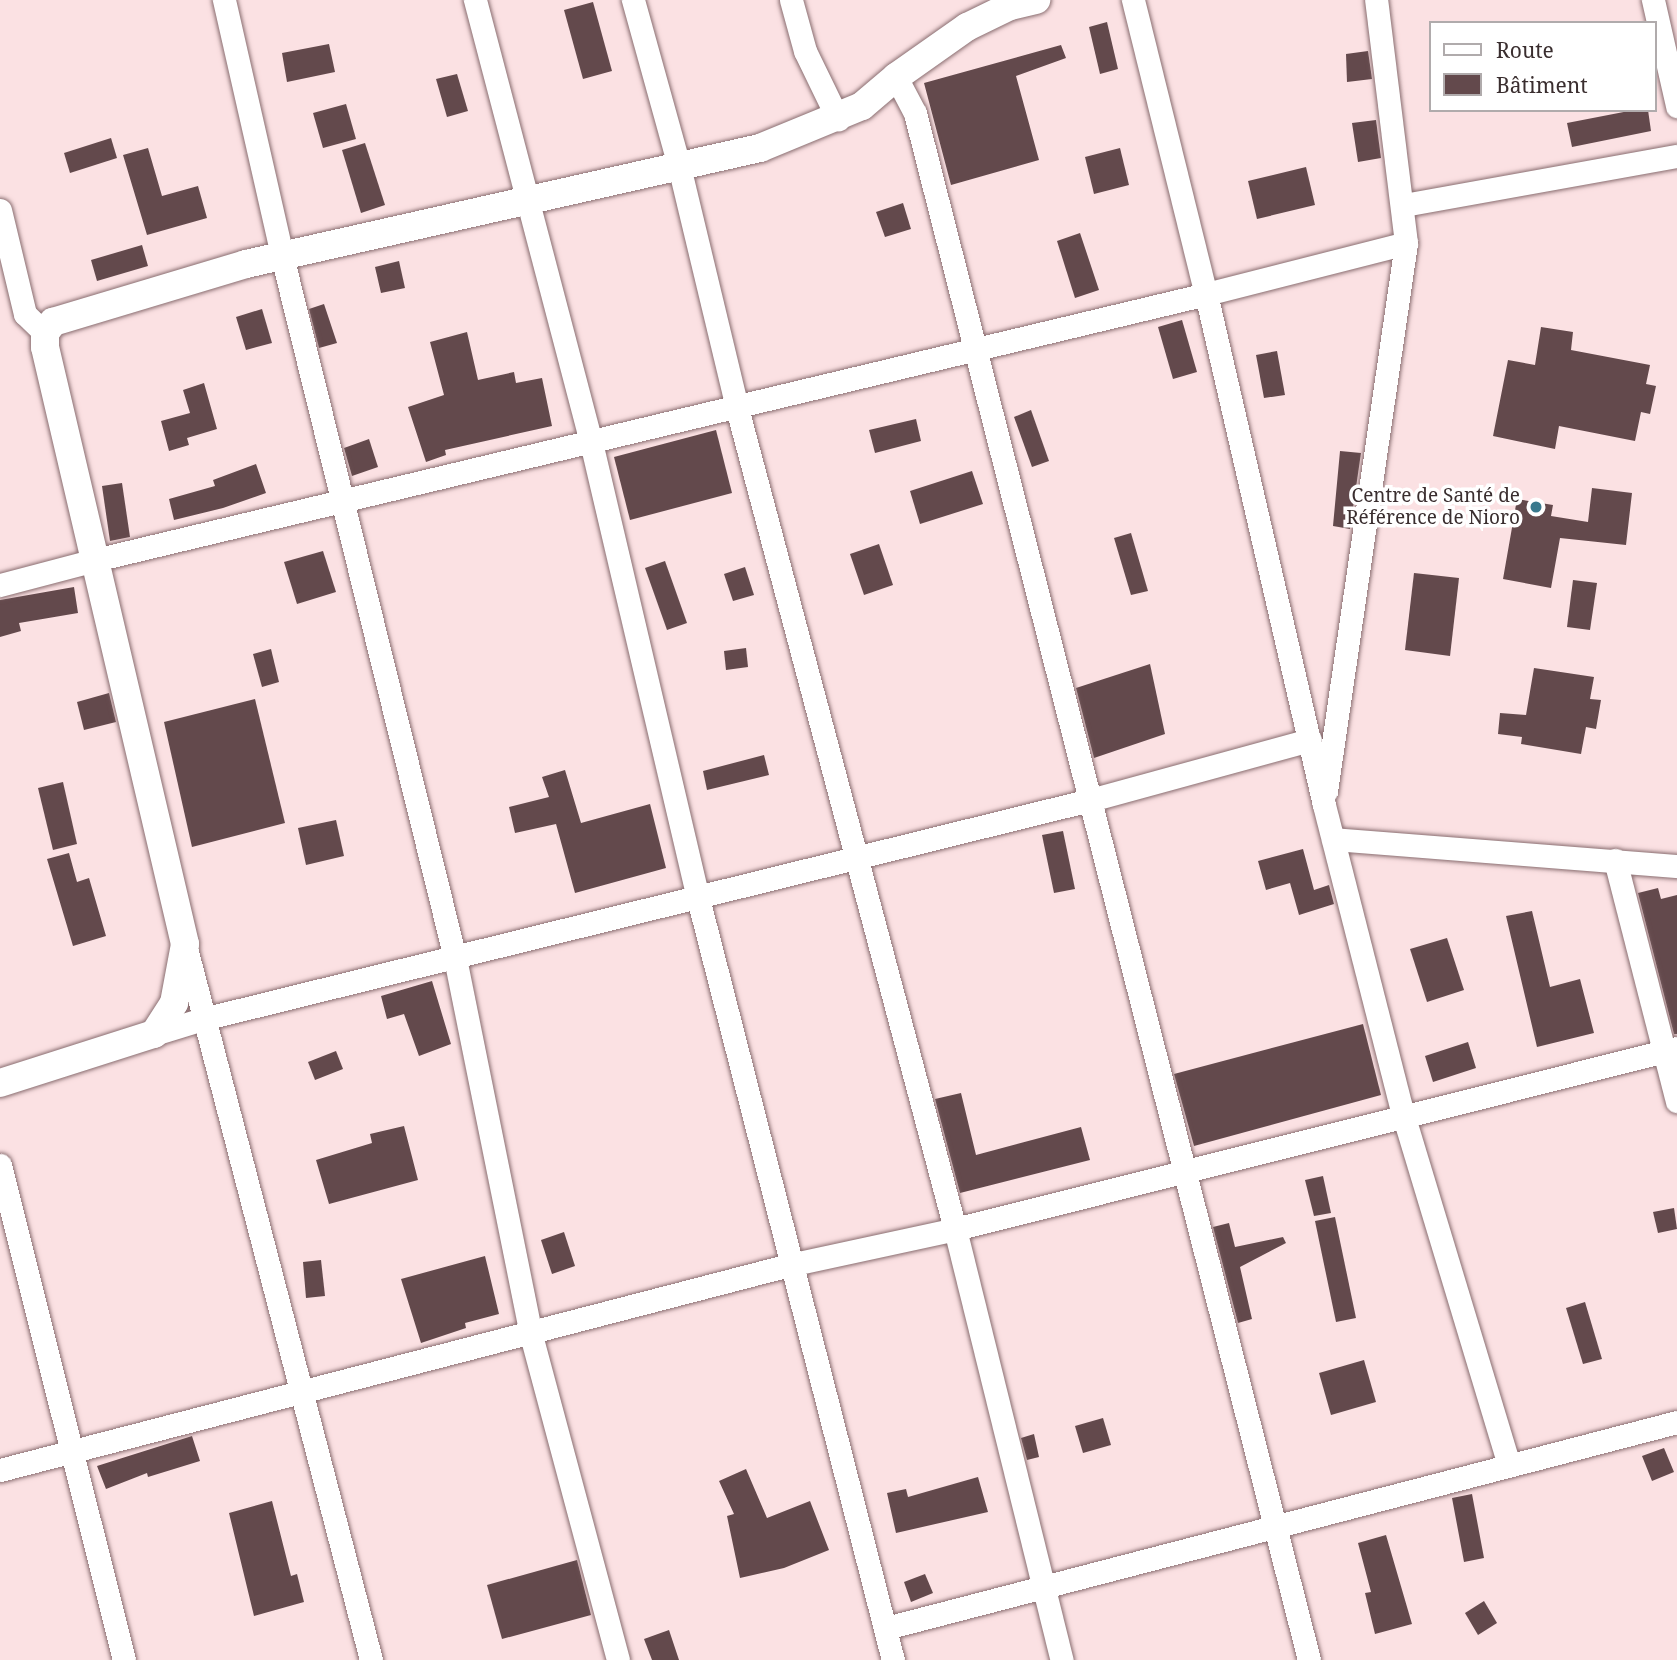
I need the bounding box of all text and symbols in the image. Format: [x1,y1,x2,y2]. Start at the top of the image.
legend [1428,21,1656,112]
text: Route [1496,36,1554,64]
text: Bâtiment [1496,71,1588,99]
place label: Centre de Santé de Référence de Nioro [1346,485,1520,529]
marker: Centre de Santé de Référence de Nioro [1526,497,1546,517]

